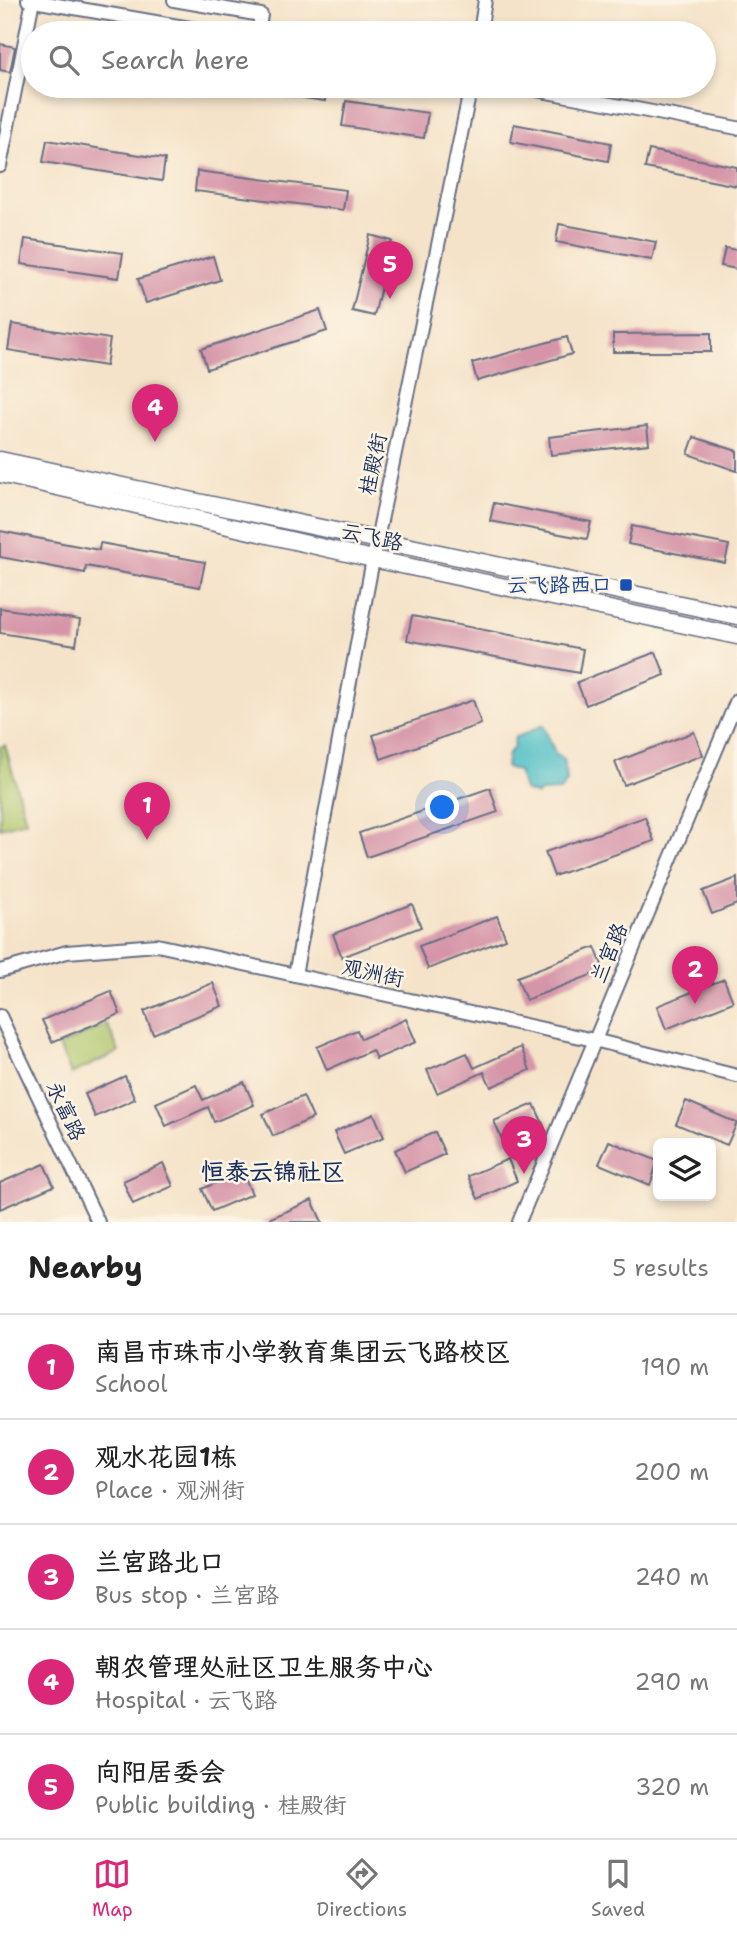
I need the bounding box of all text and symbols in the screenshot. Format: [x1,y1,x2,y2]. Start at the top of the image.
search box [21,21,716,98]
icon: search [45,41,83,79]
text: Search here [101,42,250,77]
pin: 5 [367,241,413,299]
pin: 4 [132,384,178,442]
street label: 桂殿街 [353,430,393,498]
street label: 云飞路 [338,517,406,557]
place label: 云飞路西口 [507,571,612,599]
marker: 云飞路西口 [618,577,634,593]
pin: 1 [124,782,170,840]
your location [425,790,459,824]
street label: 兰宫路 [584,919,634,987]
pin: 2 [672,946,718,1004]
street label: 观洲街 [339,953,407,993]
street label: 永富路 [40,1077,92,1145]
pin: 3 [501,1116,547,1174]
map controls [653,1138,716,1201]
button: layers [653,1138,716,1201]
district label: 恒泰云锦社区 [201,1156,345,1188]
text: Nearby [28,1247,143,1288]
text: 5 results [612,1253,709,1283]
text: 南昌市珠市小学教育集团云飞路校区 [95,1334,511,1369]
text: 1 [46,1352,56,1382]
text: 190 m [641,1352,709,1382]
text: School [95,1369,167,1399]
text: 观水花园1栋 [95,1439,237,1474]
text: 2 [43,1457,59,1487]
text: 200 m [634,1457,709,1487]
text: Place · 观洲街 [95,1475,245,1505]
text: 兰宫路北口 [95,1544,225,1579]
text: 3 [43,1562,59,1592]
text: 240 m [635,1562,709,1592]
text: Bus stop · 兰宫路 [95,1580,279,1610]
text: 朝农管理处社区卫生服务中心 [95,1649,433,1684]
text: 4 [43,1667,59,1697]
text: 290 m [635,1667,709,1697]
text: Hospital · 云飞路 [95,1685,277,1715]
text: 向阳居委会 [95,1754,225,1789]
text: 5 [44,1772,58,1802]
text: 320 m [635,1772,709,1802]
text: Public building · 桂殿街 [95,1790,346,1820]
tab: Map [92,1855,133,1922]
tab: Directions [317,1855,407,1922]
tab: Saved [591,1855,645,1922]

